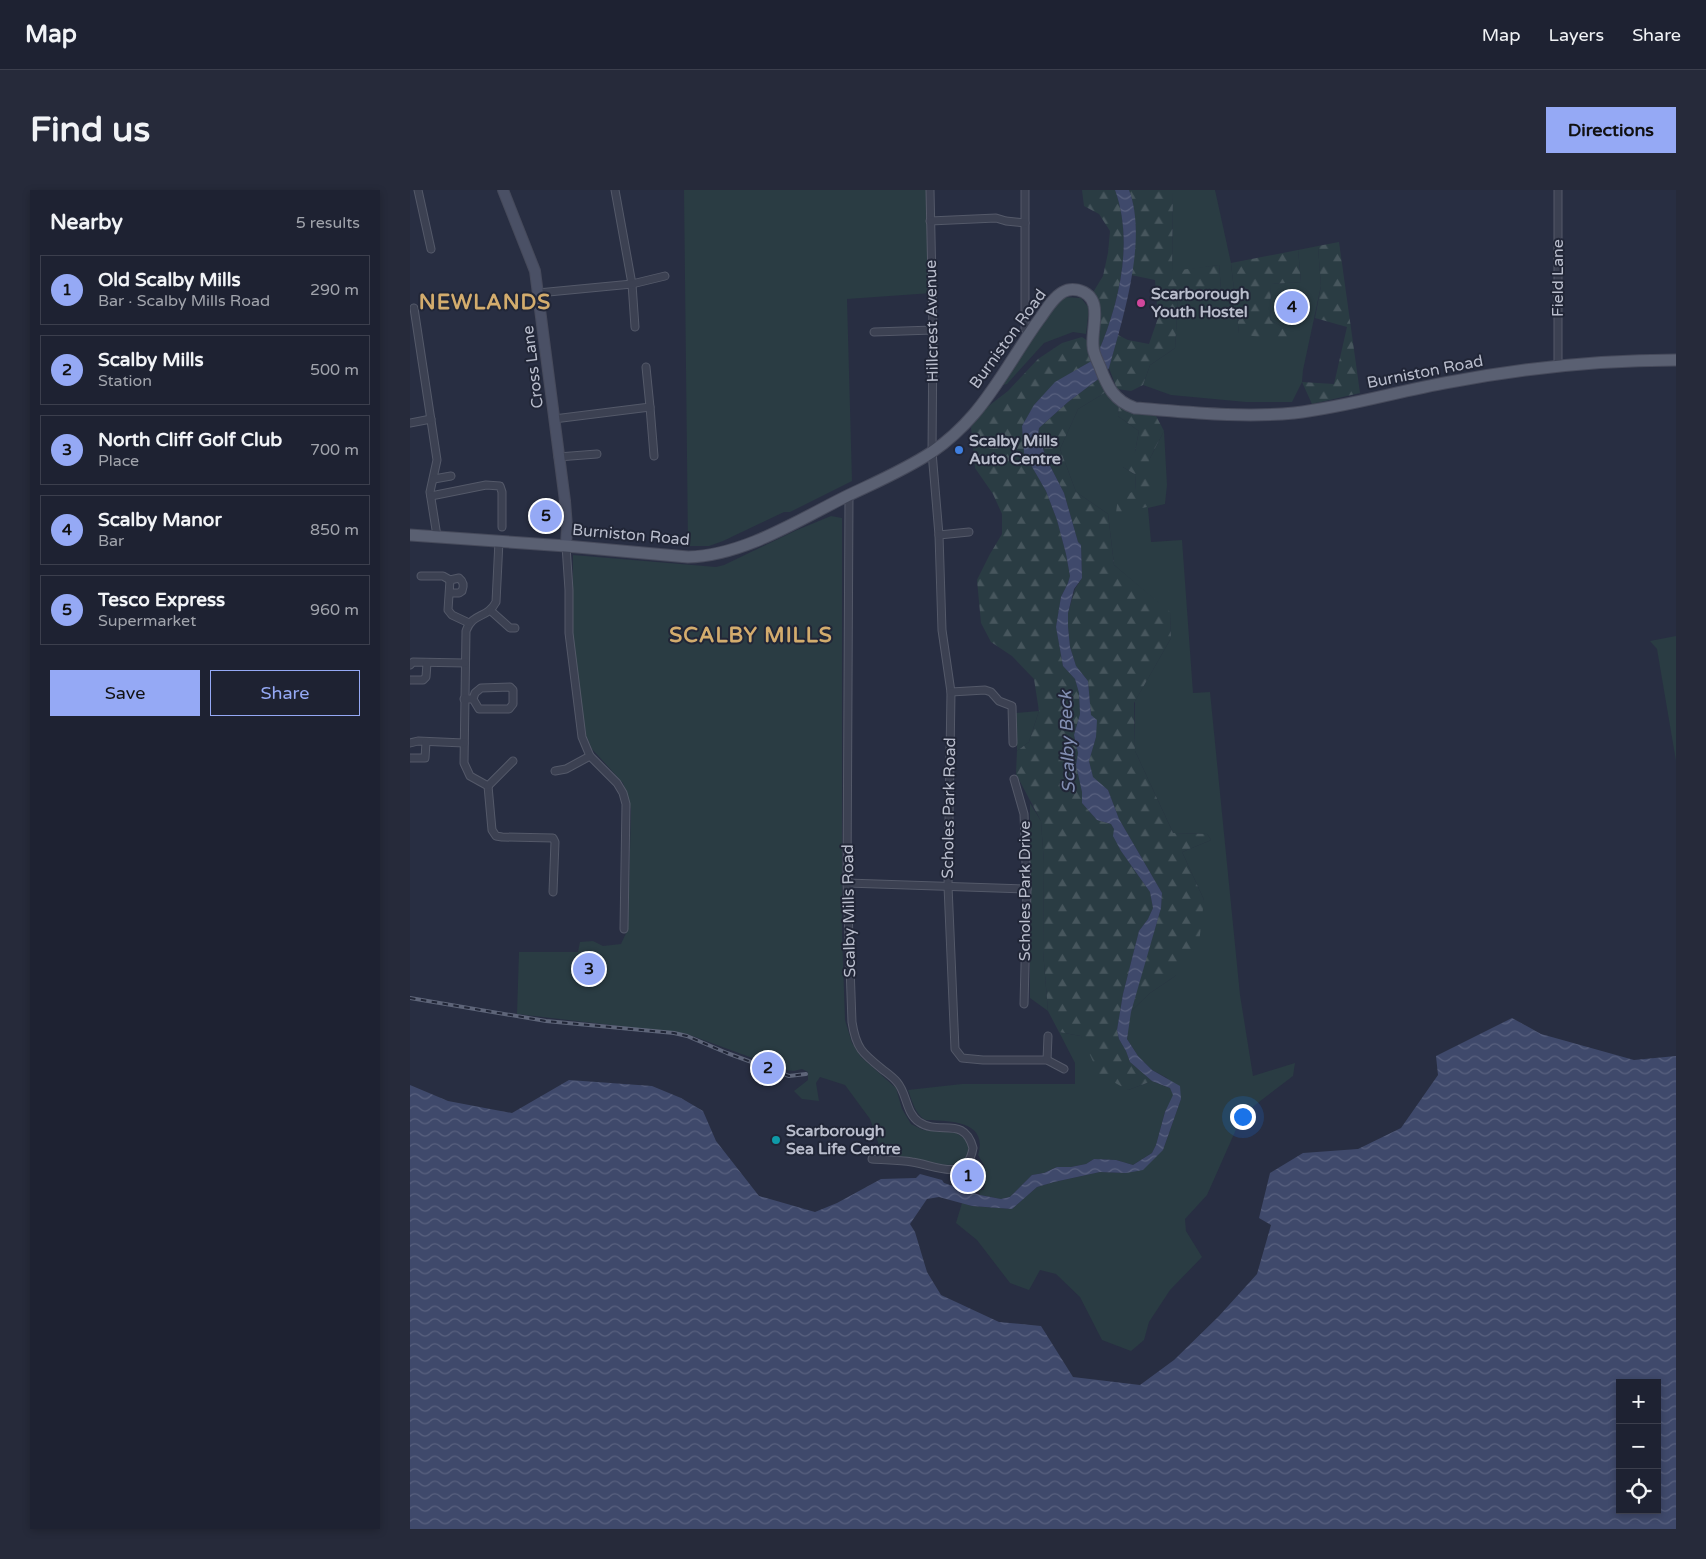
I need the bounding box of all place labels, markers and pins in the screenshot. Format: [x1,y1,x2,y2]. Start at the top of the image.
place label: Scarborough Youth Hostel [1151,284,1250,322]
pin: 4 [1276,288,1308,326]
marker: Scarborough Youth Hostel [1135,297,1147,309]
place label: Scalby Mills Auto Centre [969,431,1061,469]
marker: Scalby Mills Auto Centre [953,444,965,456]
pin: 5 [530,497,562,535]
pin: 3 [573,950,605,988]
pin: 2 [752,1049,784,1087]
place label: Scarborough Sea Life Centre [786,1121,901,1159]
marker: Scarborough Sea Life Centre [770,1134,782,1146]
pin: 1 [952,1157,984,1195]

